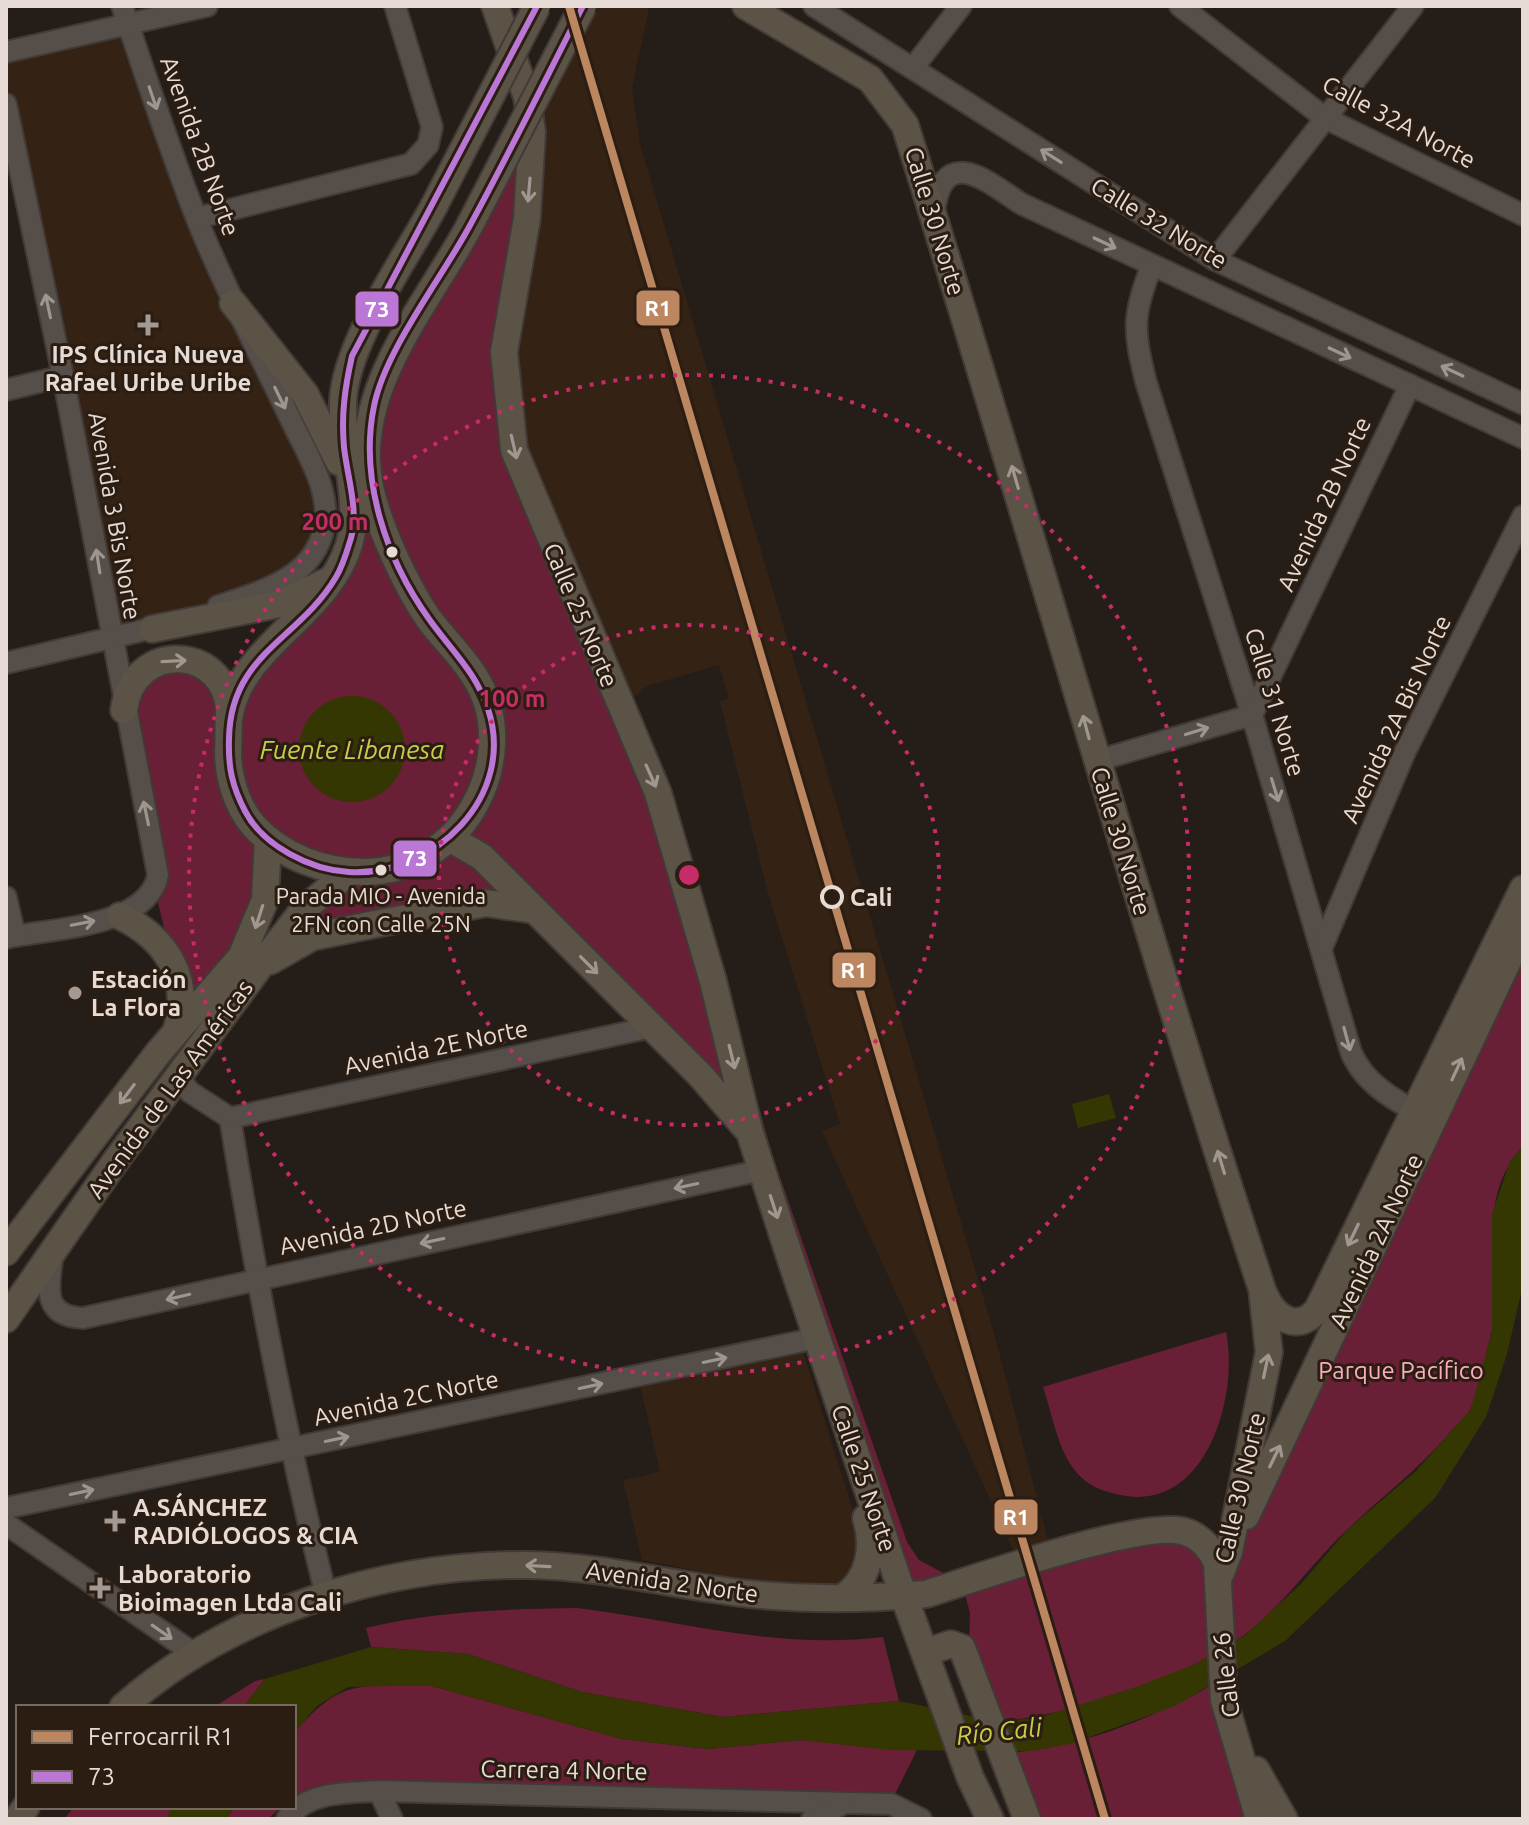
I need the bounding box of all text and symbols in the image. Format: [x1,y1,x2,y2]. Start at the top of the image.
street label: Avenida 2B Norte [155,53,245,239]
street label: Calle 32A Norte [1318,70,1480,174]
one-way arrow [146,85,161,110]
street label: Calle 30 Norte [900,143,970,299]
one-way arrow [1040,147,1063,163]
street label: Calle 32 Norte [1086,172,1232,274]
one-way arrow [521,177,536,203]
one-way arrow [1092,236,1116,251]
line badge: R1 [635,289,681,327]
line badge: 73 [354,290,400,328]
one-way arrow [40,294,55,320]
text: R1 [645,295,671,320]
text: 73 [365,296,389,321]
marker: IPS Clínica Nueva Rafael Uribe Uribe [137,314,159,336]
place label: IPS Clínica Nueva Rafael Uribe Uribe [45,341,251,396]
one-way arrow [1328,346,1352,361]
one-way arrow [1441,363,1465,378]
one-way arrow [273,385,288,409]
street label: Avenida 3 Bis Norte [83,410,147,622]
street label: Avenida 2B Norte [1272,413,1376,595]
one-way arrow [508,434,523,460]
one-way arrow [1006,464,1021,490]
text: 200 m [302,508,368,535]
street label: Calle 25 Norte [539,539,623,691]
unlabelled marker [384,544,400,560]
one-way arrow [90,549,105,575]
street label: Avenida 2A Bis Norte [1336,611,1456,827]
street label: Calle 31 Norte [1240,624,1310,780]
one-way arrow [160,653,187,668]
text: 100 m [479,685,545,712]
one-way arrow [1078,714,1093,740]
one-way arrow [1184,723,1210,738]
water label: Fuente Libanesa [260,735,444,764]
one-way arrow [644,763,659,788]
street label: Calle 30 Norte [1086,763,1156,919]
one-way arrow [1268,776,1283,802]
one-way arrow [138,801,153,826]
line badge: 73 [392,839,438,878]
text: 73 [403,845,427,870]
centre of rings [675,861,703,889]
marker: Parada MIO - Avenida 2FN con Calle 25N [373,862,389,878]
place label: Parada MIO - Avenida 2FN con Calle 25N [276,883,486,936]
place label: Cali [850,884,893,911]
marker: Cali [821,886,843,908]
one-way arrow [251,904,266,929]
one-way arrow [69,915,95,930]
line badge: R1 [831,951,877,989]
one-way arrow [579,955,598,974]
text: R1 [841,957,867,982]
place label: Estación La Flora [91,966,187,1021]
street label: Avenida de Las Américas [82,975,258,1203]
marker: Estación La Flora [66,984,84,1002]
street label: Avenida 2E Norte [342,1014,530,1080]
one-way arrow [1340,1026,1355,1052]
one-way arrow [725,1044,740,1069]
one-way arrow [1450,1057,1465,1081]
one-way arrow [119,1083,136,1104]
one-way arrow [1213,1150,1228,1176]
street label: Avenida 2A Norte [1324,1150,1428,1332]
one-way arrow [674,1179,699,1194]
street label: Avenida 2D Norte [277,1194,469,1260]
one-way arrow [768,1194,783,1219]
one-way arrow [1345,1223,1360,1247]
one-way arrow [420,1234,445,1249]
one-way arrow [166,1290,192,1305]
one-way arrow [701,1352,727,1367]
one-way arrow [1259,1353,1274,1379]
park label: Parque Pacífico [1318,1357,1484,1384]
street label: Avenida 2C Norte [311,1365,501,1431]
one-way arrow [578,1378,604,1393]
street label: Calle 25 Norte [826,1401,902,1555]
street label: Calle 30 Norte [1210,1410,1270,1566]
one-way arrow [324,1431,349,1446]
one-way arrow [1268,1445,1283,1469]
one-way arrow [69,1484,95,1499]
place label: A.SÁNCHEZ RADIÓLOGOS & CIA [133,1492,358,1549]
line badge: R1 [993,1498,1039,1536]
text: R1 [1003,1504,1029,1529]
marker: A.SÁNCHEZ RADIÓLOGOS & CIA [104,1510,126,1532]
street label: Avenida 2 Norte [584,1557,760,1607]
one-way arrow [525,1559,552,1574]
place label: Laboratorio Bioimagen Ltda Cali [118,1561,342,1616]
marker: Laboratorio Bioimagen Ltda Cali [89,1577,111,1599]
one-way arrow [151,1624,173,1640]
street label: Calle 26 [1207,1631,1245,1719]
legend [16,1705,296,1809]
water label: Río Cali [955,1712,1045,1750]
text: Ferrocarril R1 [88,1723,234,1750]
street label: Carrera 4 Norte [480,1755,648,1785]
text: 73 [88,1763,115,1790]

